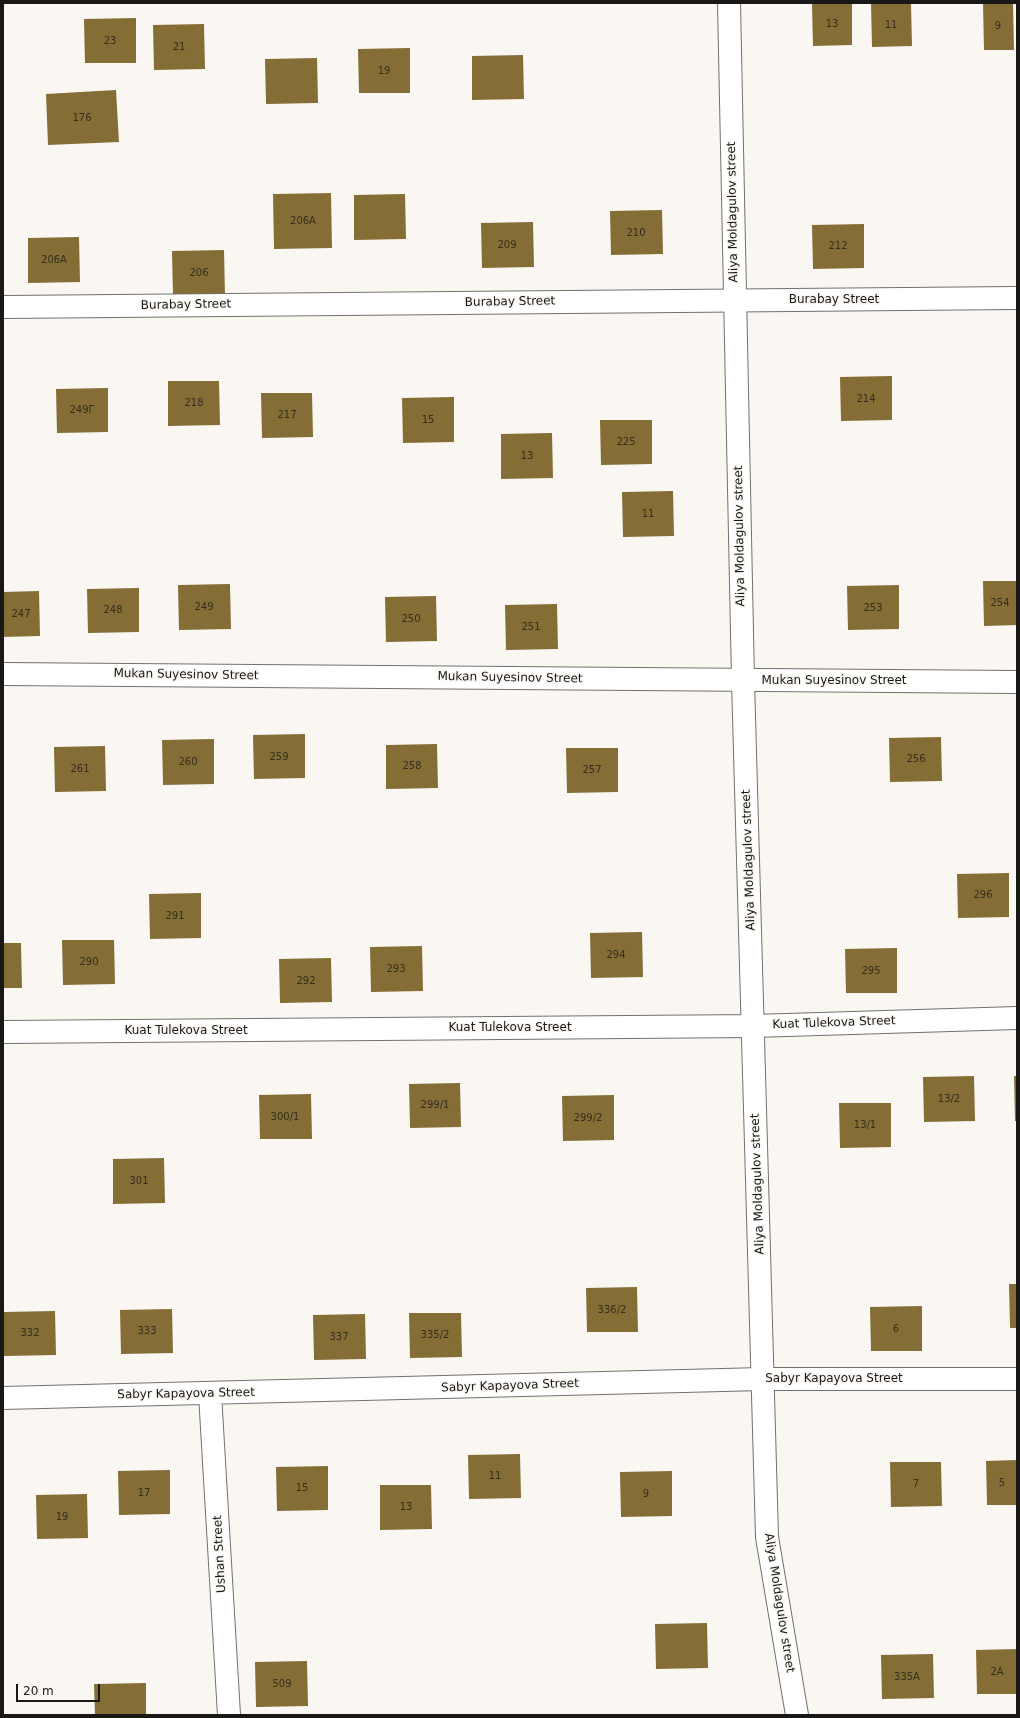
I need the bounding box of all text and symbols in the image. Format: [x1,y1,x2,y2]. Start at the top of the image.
house number: 13 [826,18,838,30]
house number: 11 [885,19,897,31]
house number: 9 [995,20,1001,32]
house number: 23 [104,35,116,47]
house number: 21 [173,41,185,53]
house number: 19 [378,65,390,77]
house number: 176 [72,112,92,124]
street label: Aliya Moldagulov street [725,141,741,283]
house number: 206А [290,215,316,227]
house number: 210 [626,227,646,239]
house number: 209 [497,239,517,251]
house number: 212 [828,240,848,252]
house number: 206А [41,254,67,266]
house number: 206 [189,267,209,279]
street label: Burabay Street [789,293,879,307]
street label: Burabay Street [465,294,555,310]
street label: Burabay Street [141,297,231,313]
house number: 214 [856,393,876,405]
house number: 218 [184,397,204,409]
house number: 249Г [69,404,95,416]
house number: 217 [277,409,297,421]
house number: 15 [422,414,434,426]
house number: 225 [616,436,636,448]
house number: 13 [521,450,533,462]
street label: Aliya Moldagulov street [732,465,748,607]
house number: 11 [642,508,654,520]
house number: 254 [990,597,1010,609]
house number: 249 [194,601,214,613]
house number: 253 [863,602,883,614]
house number: 248 [103,604,123,616]
house number: 247 [11,608,31,620]
house number: 250 [401,613,421,625]
house number: 251 [521,621,541,633]
street label: Mukan Suyesinov Street [113,667,259,683]
street label: Mukan Suyesinov Street [437,670,583,686]
street label: Mukan Suyesinov Street [761,674,907,688]
house number: 259 [269,751,289,763]
house number: 256 [906,753,926,765]
house number: 260 [178,756,198,768]
house number: 258 [402,760,422,772]
house number: 261 [70,763,90,775]
house number: 257 [582,764,602,776]
street label: Aliya Moldagulov street [739,789,759,931]
house number: 296 [973,889,993,901]
house number: 291 [165,910,185,922]
house number: 294 [606,949,626,961]
house number: 290 [79,956,99,968]
house number: 293 [386,963,406,975]
house number: 295 [861,965,881,977]
house number: 292 [296,975,316,987]
street label: Kuat Tulekova Street [772,1014,896,1032]
street label: Kuat Tulekova Street [448,1021,572,1035]
street label: Kuat Tulekova Street [124,1024,248,1038]
house number: 13/2 [938,1093,960,1105]
house number: 299/1 [421,1099,449,1111]
house number: 300/1 [271,1111,299,1123]
house number: 299/2 [574,1112,602,1124]
street label: Aliya Moldagulov street [748,1113,768,1255]
house number: 13/1 [854,1119,876,1131]
house number: 301 [129,1175,149,1187]
house number: 336/2 [598,1304,626,1316]
house number: 6 [893,1323,899,1335]
house number: 333 [137,1325,157,1337]
house number: 332 [20,1327,40,1339]
house number: 335/2 [421,1329,449,1341]
house number: 337 [329,1331,349,1343]
street label: Sabyr Kapayova Street [765,1372,903,1386]
street label: Sabyr Kapayova Street [441,1376,579,1396]
street label: Sabyr Kapayova Street [117,1386,255,1402]
house number: 11 [489,1470,501,1482]
house number: 5 [999,1477,1005,1489]
house number: 7 [913,1478,919,1490]
house number: 15 [296,1482,308,1494]
house number: 17 [138,1487,150,1499]
house number: 9 [643,1488,649,1500]
house number: 13 [400,1501,412,1513]
house number: 19 [56,1511,68,1523]
street label: Ushan Street [211,1515,229,1593]
street label: Aliya Moldagulov street [761,1532,797,1674]
house number: 2А [990,1666,1004,1678]
house number: 335А [894,1671,920,1683]
scale bar [18,1676,102,1702]
house number: 509 [272,1678,292,1690]
text: 20 m [23,1684,54,1698]

